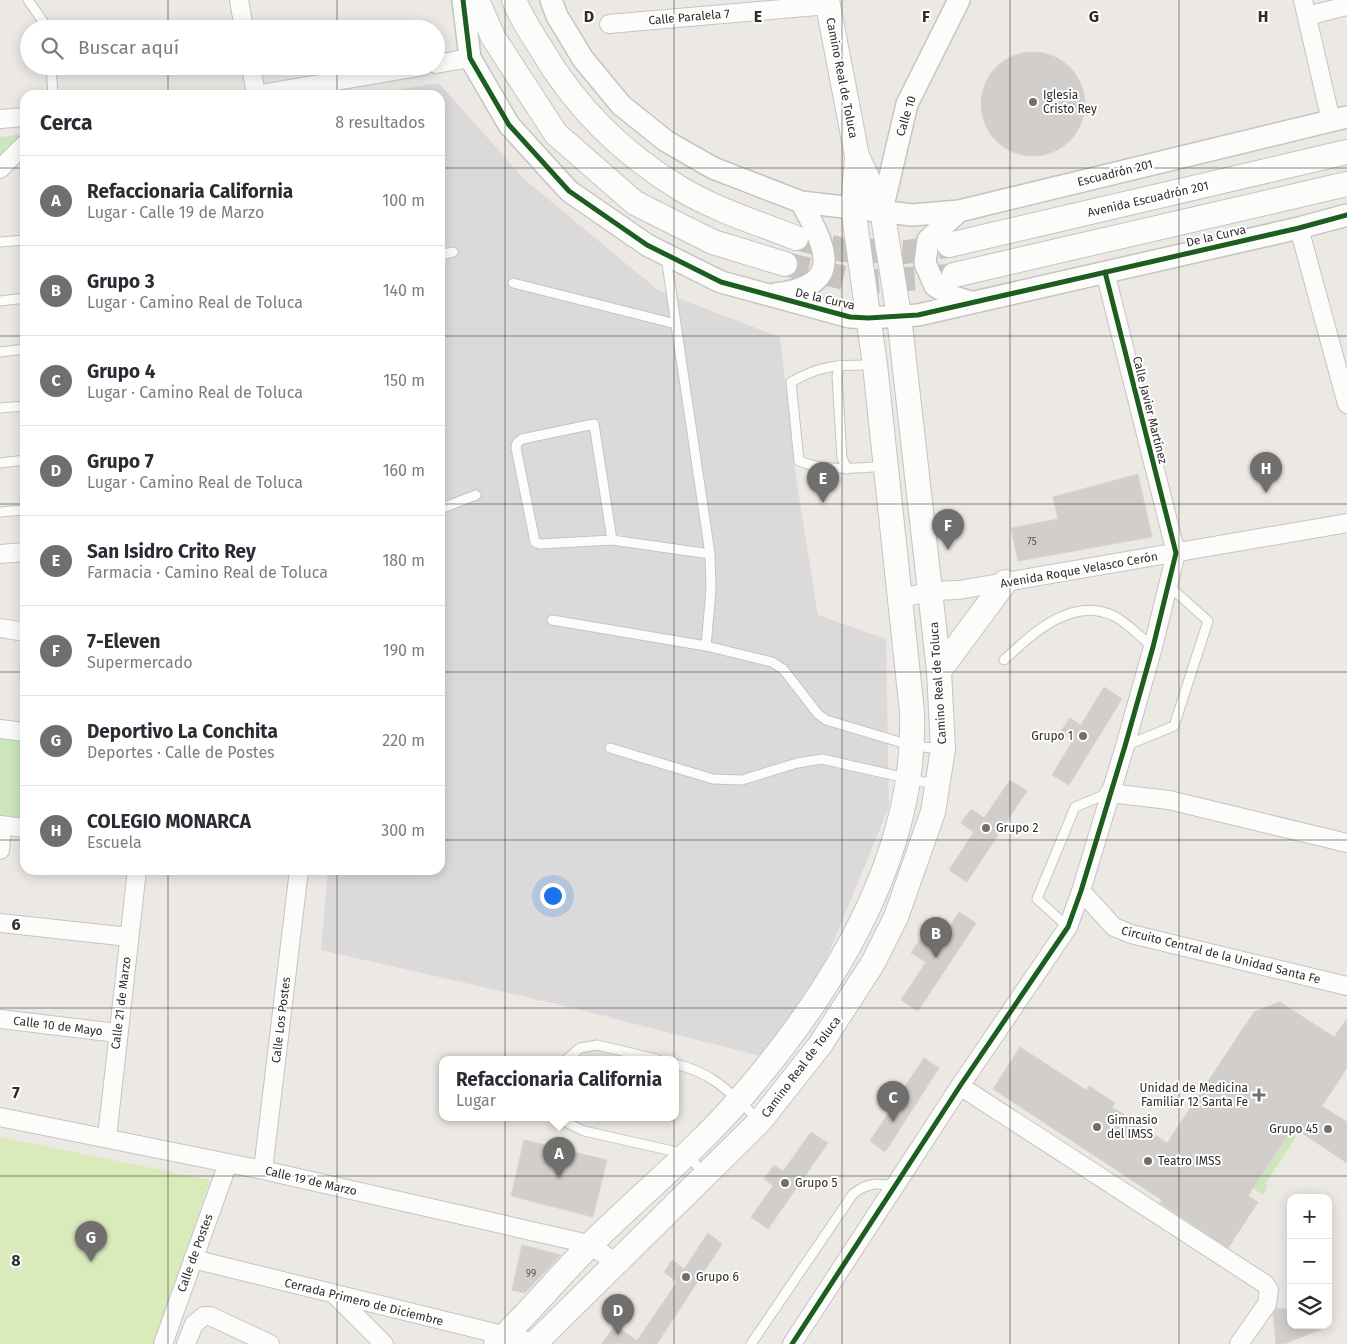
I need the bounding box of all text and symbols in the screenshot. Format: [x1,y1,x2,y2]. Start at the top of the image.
street label: Calle Paralela 7 [648,6,730,28]
text: D [584,7,594,26]
text: E [754,7,762,26]
text: F [922,7,930,26]
text: G [1089,7,1099,26]
text: H [1258,7,1268,26]
street label: Camino Real de Toluca [823,16,861,140]
search box [20,20,445,75]
icon: search [38,34,66,62]
text: Buscar aquí [78,36,179,59]
place label: Iglesia Cristo Rey [1043,88,1097,116]
street label: Calle 10 [893,94,919,138]
marker: Iglesia Cristo Rey [1027,96,1039,108]
text: Cerca [40,110,92,136]
text: 8 resultados [335,113,425,132]
street label: Escuadrón 201 [1076,157,1154,189]
street label: Avenida Escuadrón 201 [1086,178,1210,220]
text: Refaccionaria California [87,180,293,203]
text: A [51,191,61,210]
text: 100 m [382,191,425,210]
text: Lugar · Calle 19 de Marzo [87,203,264,222]
street label: De la Curva [1185,222,1247,250]
text: Grupo 3 [87,270,155,293]
text: B [51,281,61,300]
text: 140 m [383,281,425,300]
street label: De la Curva [794,285,856,313]
text: Lugar · Camino Real de Toluca [87,293,303,312]
street label: Calle Javier Martínez [1130,355,1170,465]
text: Grupo 4 [87,360,155,383]
text: C [51,371,61,390]
text: 150 m [383,371,425,390]
text: Lugar · Camino Real de Toluca [87,383,303,402]
text: Grupo 7 [87,450,154,473]
pin: H [1250,452,1282,493]
text: D [51,461,61,480]
text: 160 m [383,461,425,480]
pin: E [807,462,839,503]
text: Lugar · Camino Real de Toluca [87,473,303,492]
pin: F [932,509,964,550]
house number: 75 [1027,536,1037,548]
text: San Isidro Crito Rey [87,540,256,563]
street label: Avenida Roque Velasco Cerón [999,549,1159,591]
text: E [52,551,60,570]
text: 180 m [382,551,425,570]
text: Farmacia · Camino Real de Toluca [87,563,328,582]
street label: Camino Real de Toluca [927,621,949,745]
text: 7-Eleven [87,630,160,653]
text: F [52,641,60,660]
text: 190 m [383,641,425,660]
text: Supermercado [87,653,193,672]
text: Deportivo La Conchita [87,720,278,743]
place label: Grupo 1 [1031,729,1073,743]
marker: Grupo 1 [1077,730,1089,742]
text: G [51,731,61,750]
text: 220 m [382,731,425,750]
text: Deportes · Calle de Postes [87,743,275,762]
text: COLEGIO MONARCA [87,810,251,833]
text: H [51,821,61,840]
text: 300 m [381,821,425,840]
place label: Grupo 2 [996,821,1039,835]
marker: Grupo 2 [980,822,992,834]
text: Escuela [87,833,142,852]
your location [540,883,566,909]
text: 6 [11,915,21,934]
pin: B [920,917,952,958]
street label: Circuito Central de la Unidad Santa Fe [1120,923,1322,987]
street label: Calle 21 de Marzo [108,956,134,1050]
street label: Calle Los Postes [269,976,293,1064]
street label: Calle 10 de Mayo [12,1014,104,1038]
street label: Camino Real de Toluca [758,1014,844,1120]
popup [439,1056,679,1121]
text: Refaccionaria California [456,1068,662,1091]
pin: C [877,1081,909,1122]
place label: Unidad de Medicina Familiar 12 Santa Fe [1140,1081,1248,1109]
text: 7 [12,1083,20,1102]
marker: Unidad de Medicina Familiar 12 Santa Fe [1252,1088,1266,1102]
text: Lugar [456,1091,496,1110]
place label: Gimnasio del IMSS [1107,1113,1158,1141]
marker: Gimnasio del IMSS [1091,1121,1103,1133]
place label: Grupo 45 [1269,1122,1318,1136]
marker: Grupo 45 [1322,1123,1334,1135]
pin: A [543,1137,575,1178]
place label: Teatro IMSS [1158,1154,1221,1168]
marker: Teatro IMSS [1142,1155,1154,1167]
street label: Calle 19 de Marzo [264,1164,358,1198]
place label: Grupo 5 [795,1176,838,1190]
marker: Grupo 5 [779,1177,791,1189]
map controls [1287,1194,1332,1329]
button: + [1287,1194,1332,1239]
street label: Calle de Postes [174,1212,216,1294]
pin: G [75,1221,107,1262]
button: − [1287,1239,1332,1284]
text: 8 [11,1251,21,1270]
house number: 99 [526,1268,536,1280]
place label: Grupo 6 [696,1270,739,1284]
marker: Grupo 6 [680,1271,692,1283]
street label: Cerrada Primero de Diciembre [283,1275,445,1329]
button: layers [1287,1284,1332,1329]
pin: D [602,1294,634,1335]

